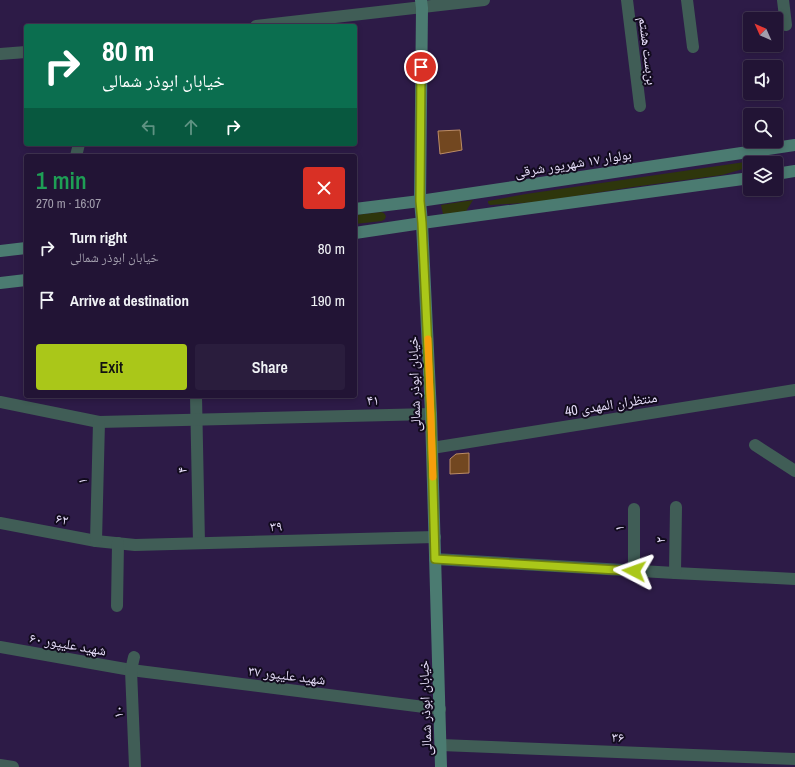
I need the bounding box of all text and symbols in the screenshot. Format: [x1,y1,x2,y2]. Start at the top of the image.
north arrow [743,12,783,52]
map controls [743,12,783,196]
street label: بن‌بست هشتم [634,16,661,86]
text: 80 m [102,32,154,70]
icon: right [36,40,88,92]
pin [404,50,438,84]
icon: arrive [410,56,432,78]
button: sound [743,60,783,100]
text: خیابان ابوذر شمالی [102,68,225,93]
button: search [743,108,783,148]
icon: left [138,116,160,138]
icon: ahead [180,116,202,138]
icon: right [222,116,244,138]
street label: بولوار ۱۷ شهریور شرقی [513,145,633,181]
button: layers [743,156,783,196]
text: 1 min [36,164,87,196]
button: close [303,167,345,209]
text: 270 m · 16:07 [36,195,101,212]
text: Turn right [70,227,127,248]
icon: right [36,237,58,259]
text: 80 m [318,238,345,259]
text: خیابان ابوذر شمالی [70,249,159,266]
icon: arrive [36,289,58,311]
text: Arrive at destination [70,290,189,311]
text: 190 m [311,290,345,311]
street label: خیابان ابوذر شمالی [403,336,425,432]
button: Exit [36,344,187,390]
button: Share [195,344,345,390]
street label: منتظران المهدی 40 [563,388,659,420]
street label: ۴۱ [367,391,379,409]
street label: ۴ [173,467,191,473]
street label: ۱ [73,478,91,484]
street label: ۶۲ [54,509,70,529]
street label: ۳۹ [269,517,283,535]
street label: ۱ [610,525,628,531]
street label: ۲ [651,537,669,543]
position arrow [613,550,655,592]
street label: شهید علیپور ۶۰ [28,628,108,660]
street label: خیابان ابوذر شمالی [414,660,436,756]
street label: شهید علیپور ۳۷ [247,661,327,689]
street label: ۱۰ [109,705,127,719]
street label: ۳۶ [611,728,625,746]

